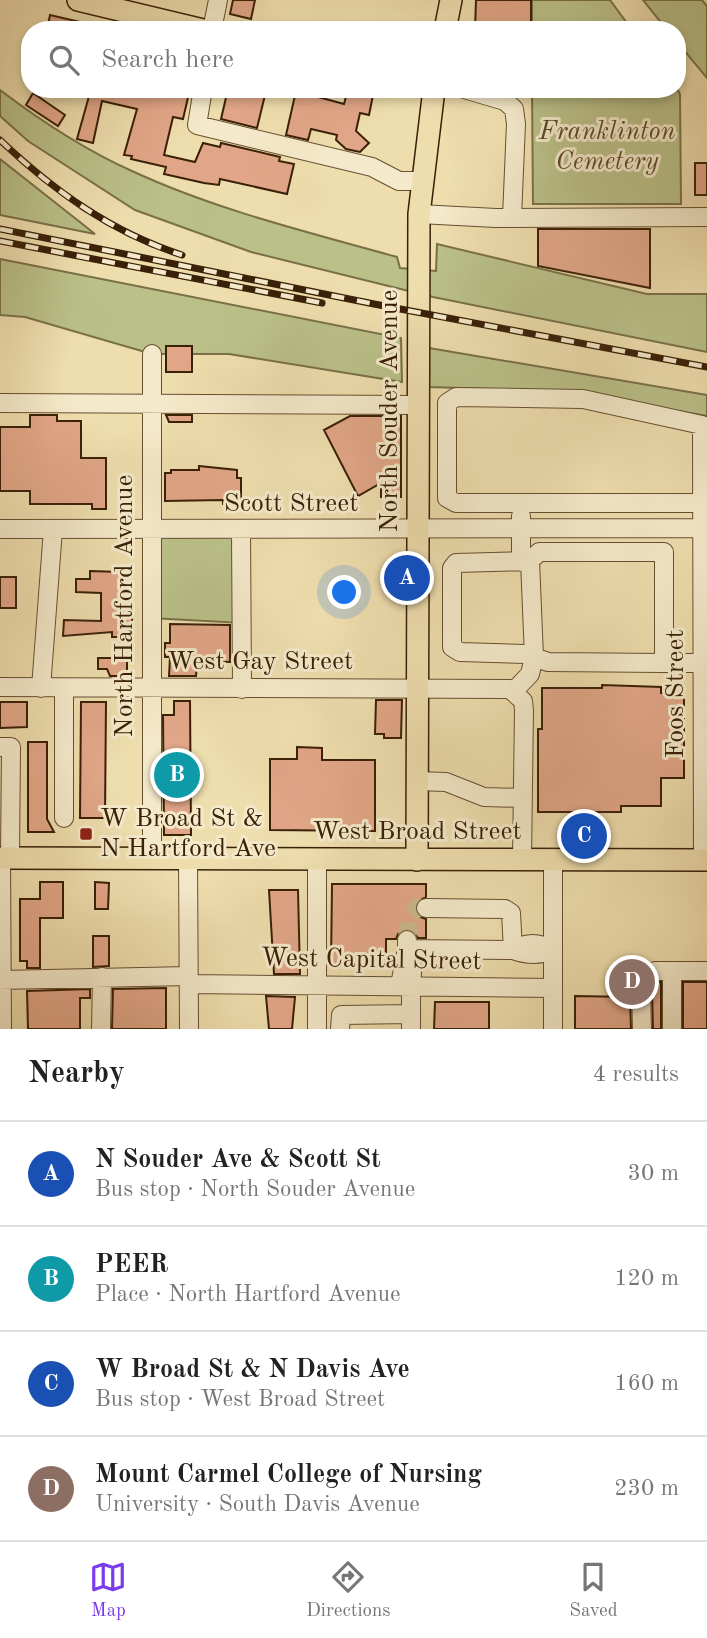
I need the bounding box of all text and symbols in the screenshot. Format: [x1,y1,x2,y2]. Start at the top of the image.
search box [21,21,686,98]
icon: search [45,41,83,79]
text: Search here [101,47,234,73]
park label: Franklinton Cemetery [538,119,675,175]
street label: North Souder Avenue [377,289,403,533]
street label: North Hartford Avenue [112,475,138,737]
street label: Scott Street [224,491,358,517]
pin: A [384,552,430,604]
your location [327,575,361,609]
street label: Foos Street [663,630,689,758]
street label: West Gay Street [167,649,353,675]
pin: B [154,749,200,801]
place label: W Broad St & N Hartford Ave [100,806,276,862]
pin: C [561,810,607,862]
street label: West Broad Street [313,819,522,845]
marker: W Broad St & N Hartford Ave [78,826,94,842]
street label: West Capital Street [260,945,482,975]
pin: D [609,956,655,1008]
text: Nearby [28,1059,125,1089]
text: 4 results [593,1063,679,1086]
text: N Souder Ave & Scott St [95,1147,381,1173]
text: A [42,1162,60,1185]
text: 30 m [628,1162,679,1185]
text: Bus stop · North Souder Avenue [95,1178,415,1201]
text: PEER [95,1252,168,1278]
text: B [43,1267,59,1290]
text: 120 m [614,1267,679,1290]
text: Place · North Hartford Avenue [95,1283,401,1306]
text: W Broad St & N Davis Ave [95,1357,410,1383]
text: C [43,1372,59,1395]
text: 160 m [614,1372,679,1395]
text: Bus stop · West Broad Street [95,1388,385,1411]
text: Mount Carmel College of Nursing [95,1462,482,1488]
text: D [42,1477,60,1500]
text: 230 m [614,1477,679,1500]
text: University · South Davis Avenue [95,1493,420,1516]
tab: Map [89,1558,127,1623]
tab: Directions [306,1558,391,1623]
tab: Saved [569,1558,618,1623]

